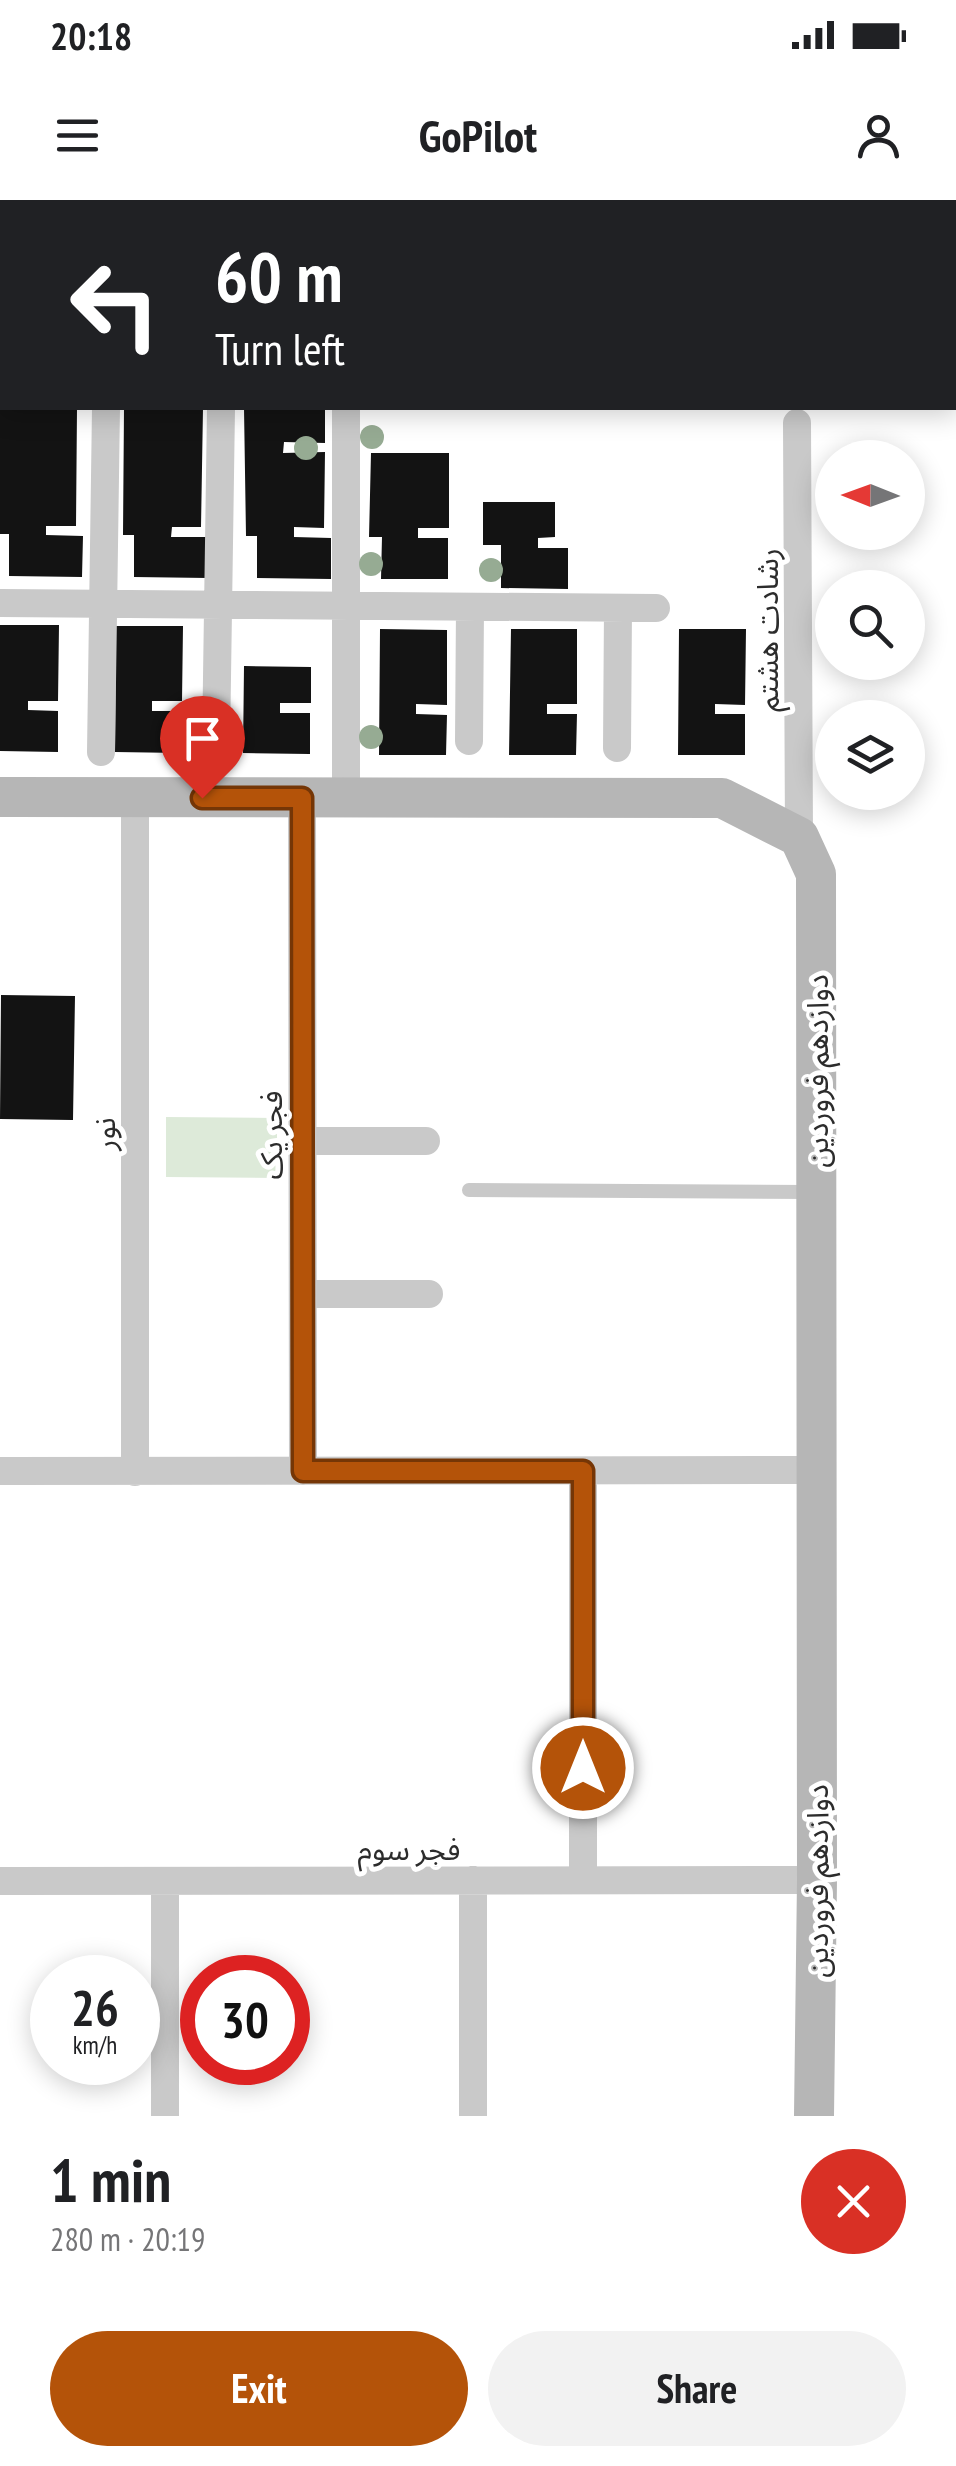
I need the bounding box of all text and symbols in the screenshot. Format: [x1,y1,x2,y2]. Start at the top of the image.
text: 20:18 [50,11,132,60]
text: GoPilot [419,106,537,164]
icon: menu [50,108,105,163]
icon: person [851,108,906,163]
text: 60 m [215,231,343,321]
icon: left [50,240,180,370]
text: Turn left [215,319,345,377]
north arrow [815,440,925,550]
map controls [815,440,925,810]
street label: رشادت هشتم [747,548,791,712]
button: search [815,570,925,680]
pin [160,696,245,799]
button: layers [815,700,925,810]
icon: arrive [175,711,230,766]
street label: دوازدهم فروردین [797,974,841,1168]
street label: فجر یک [251,1091,290,1179]
street label: نور [84,1117,123,1152]
position arrow [531,1716,635,1820]
street label: دوازدهم فروردین [797,1784,841,1978]
street label: فجر سوم [358,1829,460,1872]
speed limit sign: 30 [180,1955,310,2085]
text: 26 [71,1975,119,2040]
text: km/h [73,2029,117,2061]
text: 1 min [50,2141,171,2219]
button: close [801,2149,906,2254]
text: 280 m · 20:19 [50,2218,205,2260]
button: Exit [50,2331,468,2446]
button: Share [488,2331,906,2446]

